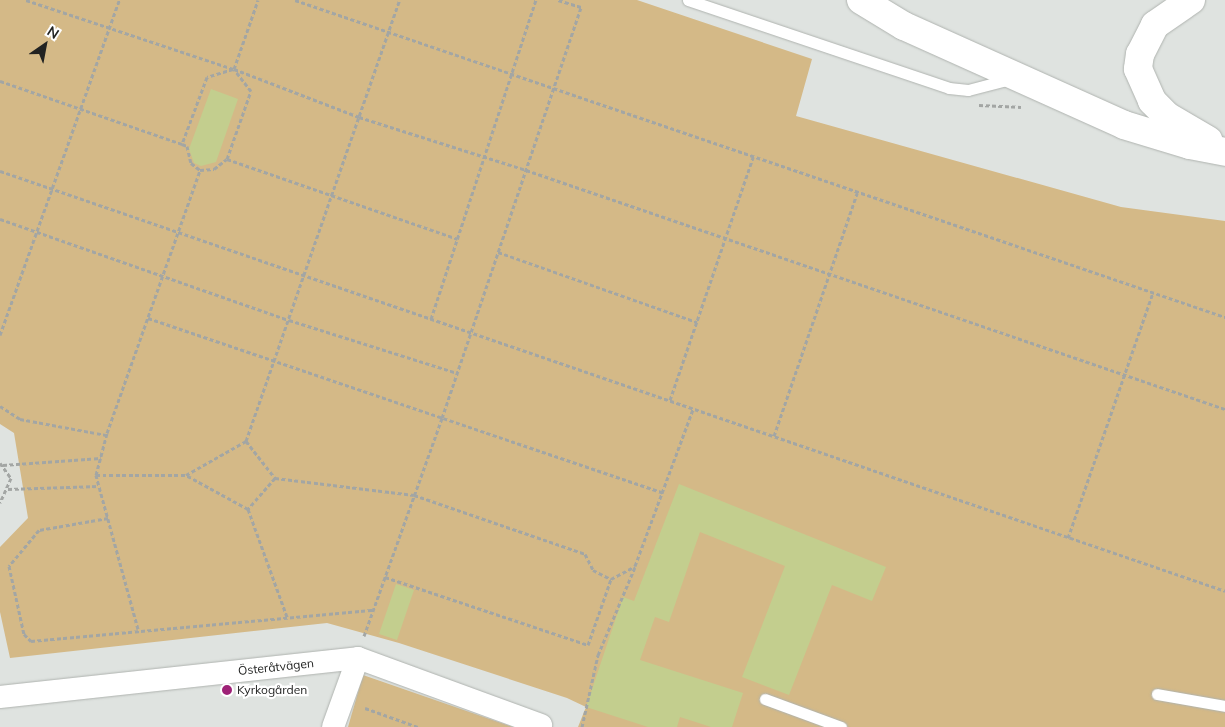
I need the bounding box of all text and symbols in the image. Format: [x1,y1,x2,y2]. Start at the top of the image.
north arrow [20,20,70,70]
text: N [44,22,63,43]
street label: Österåtvägen [237,656,315,678]
place label: Kyrkogården [237,683,307,697]
marker: Kyrkogården [221,684,233,696]

